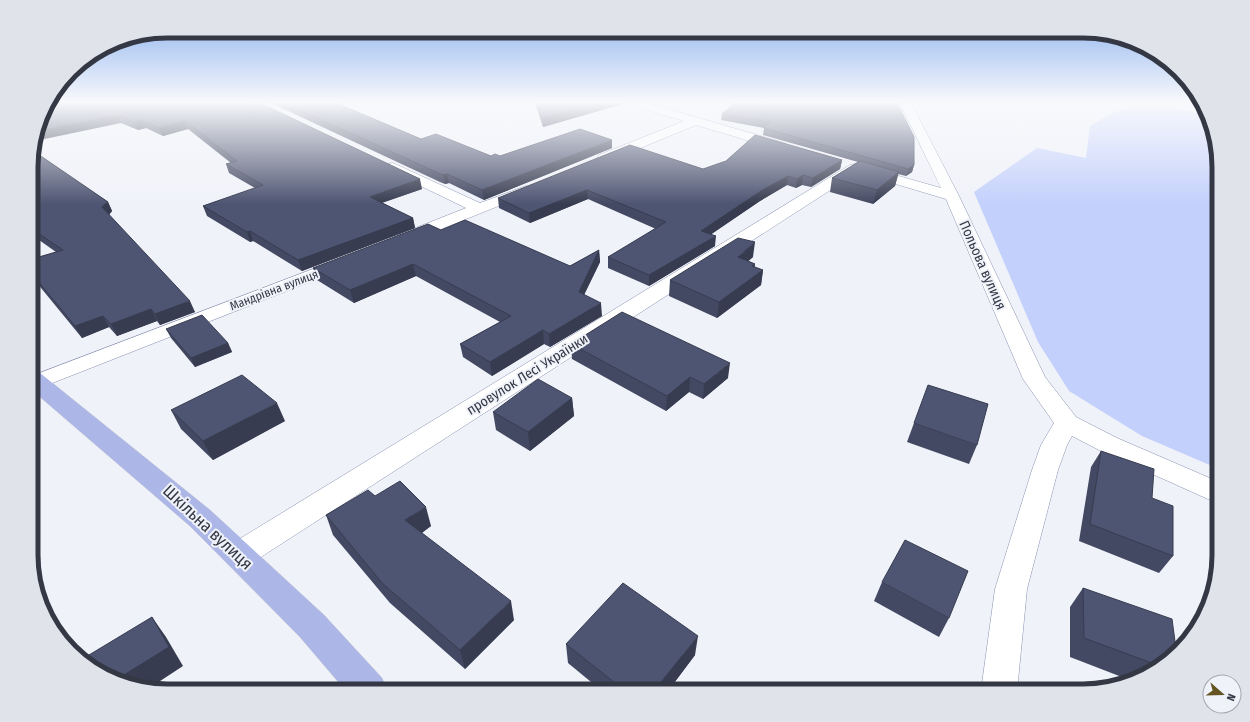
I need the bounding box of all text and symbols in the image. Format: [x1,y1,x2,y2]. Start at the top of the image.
street label: Польова вулиця [955,218,1010,312]
street label: Мандрівна вулиця [228,267,320,313]
street label: провулок Лесі Українки [463,330,591,419]
street label: Шкільна вулиця [158,480,257,574]
north arrow [1202,674,1242,714]
text: N [1224,692,1238,703]

